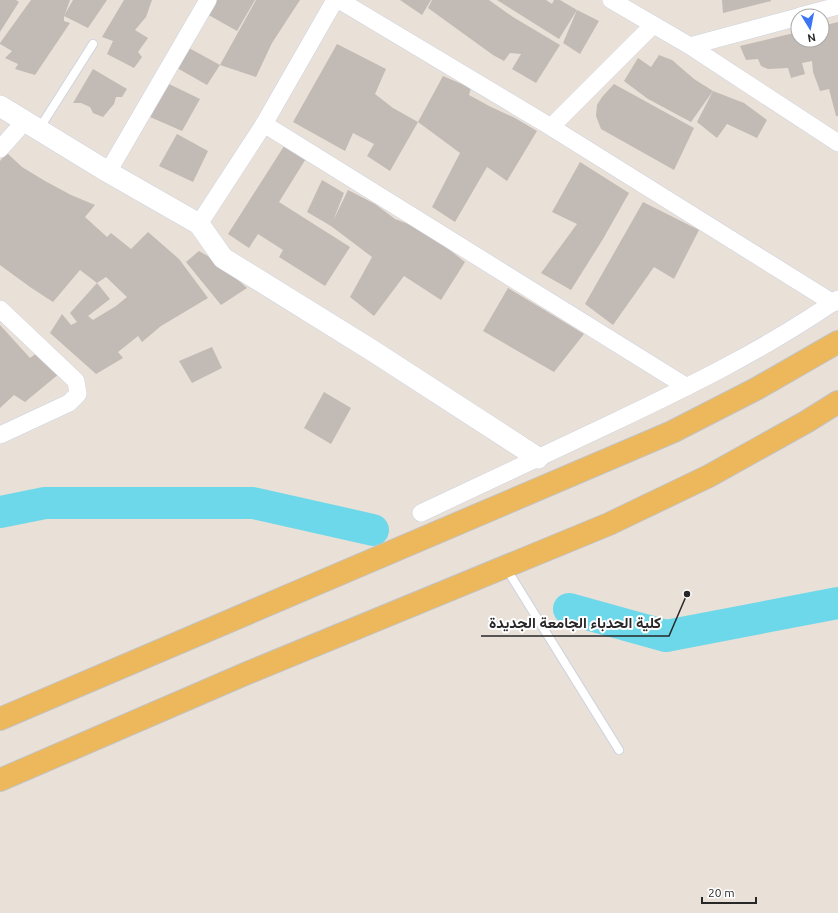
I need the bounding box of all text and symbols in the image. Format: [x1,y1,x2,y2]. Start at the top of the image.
north arrow [790,8,830,48]
text: N [807,31,817,44]
callout: كلية الحدباء الجامعة الجديدة [481,609,669,636]
text: كلية الحدباء الجامعة الجديدة [489,614,661,632]
scale bar [702,879,756,905]
text: 20 m [708,886,735,899]

